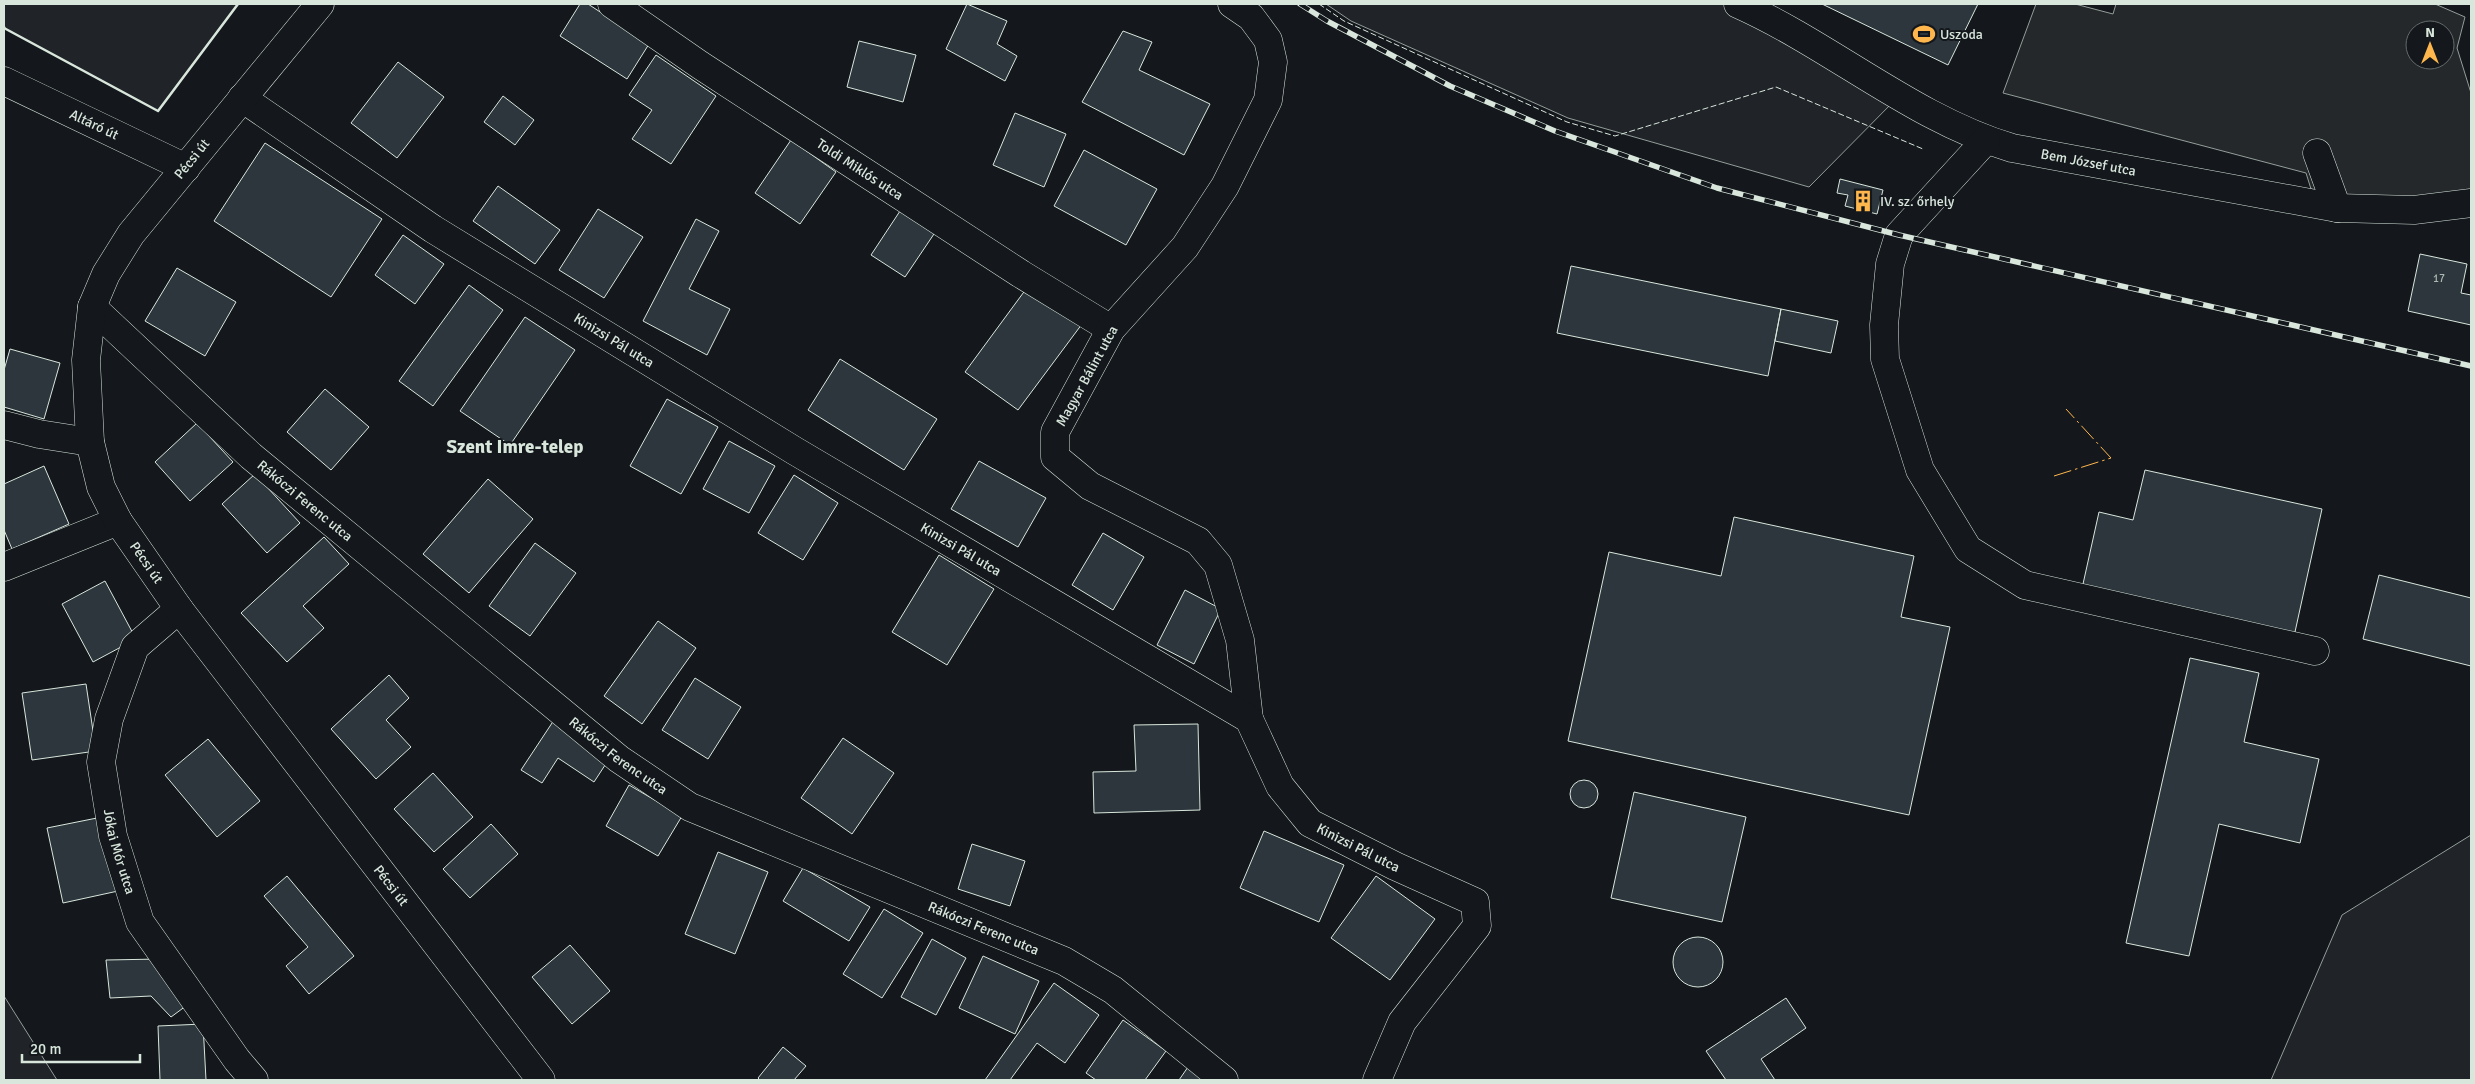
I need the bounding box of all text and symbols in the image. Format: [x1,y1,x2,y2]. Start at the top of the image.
north arrow [2405,20,2455,70]
sports icon: Uszoda [1911,21,1937,47]
text: N [2425,24,2435,41]
place label: Uszoda [1940,26,1983,43]
street label: Altáró út [67,105,122,143]
street label: Pécsi út [171,135,213,183]
street label: Toldi Miklós utca [814,135,906,204]
street label: Bem József utca [2039,145,2137,179]
building icon: IV. sz. őrhely [1850,188,1876,214]
place label: IV. sz. őrhely [1880,193,1955,210]
house number: 17 [2433,272,2445,285]
street label: Kinizsi Pál utca [571,309,657,371]
street label: Magyar Bálint utca [1052,323,1122,429]
district label: Szent Imre-telep [446,435,584,459]
street label: Rákóczi Ferenc utca [254,456,356,545]
street label: Kinizsi Pál utca [917,519,1004,579]
street label: Pécsi út [126,538,167,587]
street label: Rákóczi Ferenc utca [566,713,671,798]
street label: Jókai Mór utca [100,808,139,896]
street label: Kinizsi Pál utca [1314,819,1402,876]
street label: Pécsi út [370,862,412,909]
street label: Rákóczi Ferenc utca [926,898,1042,958]
scale bar [22,1032,140,1064]
text: 20 m [30,1040,61,1058]

